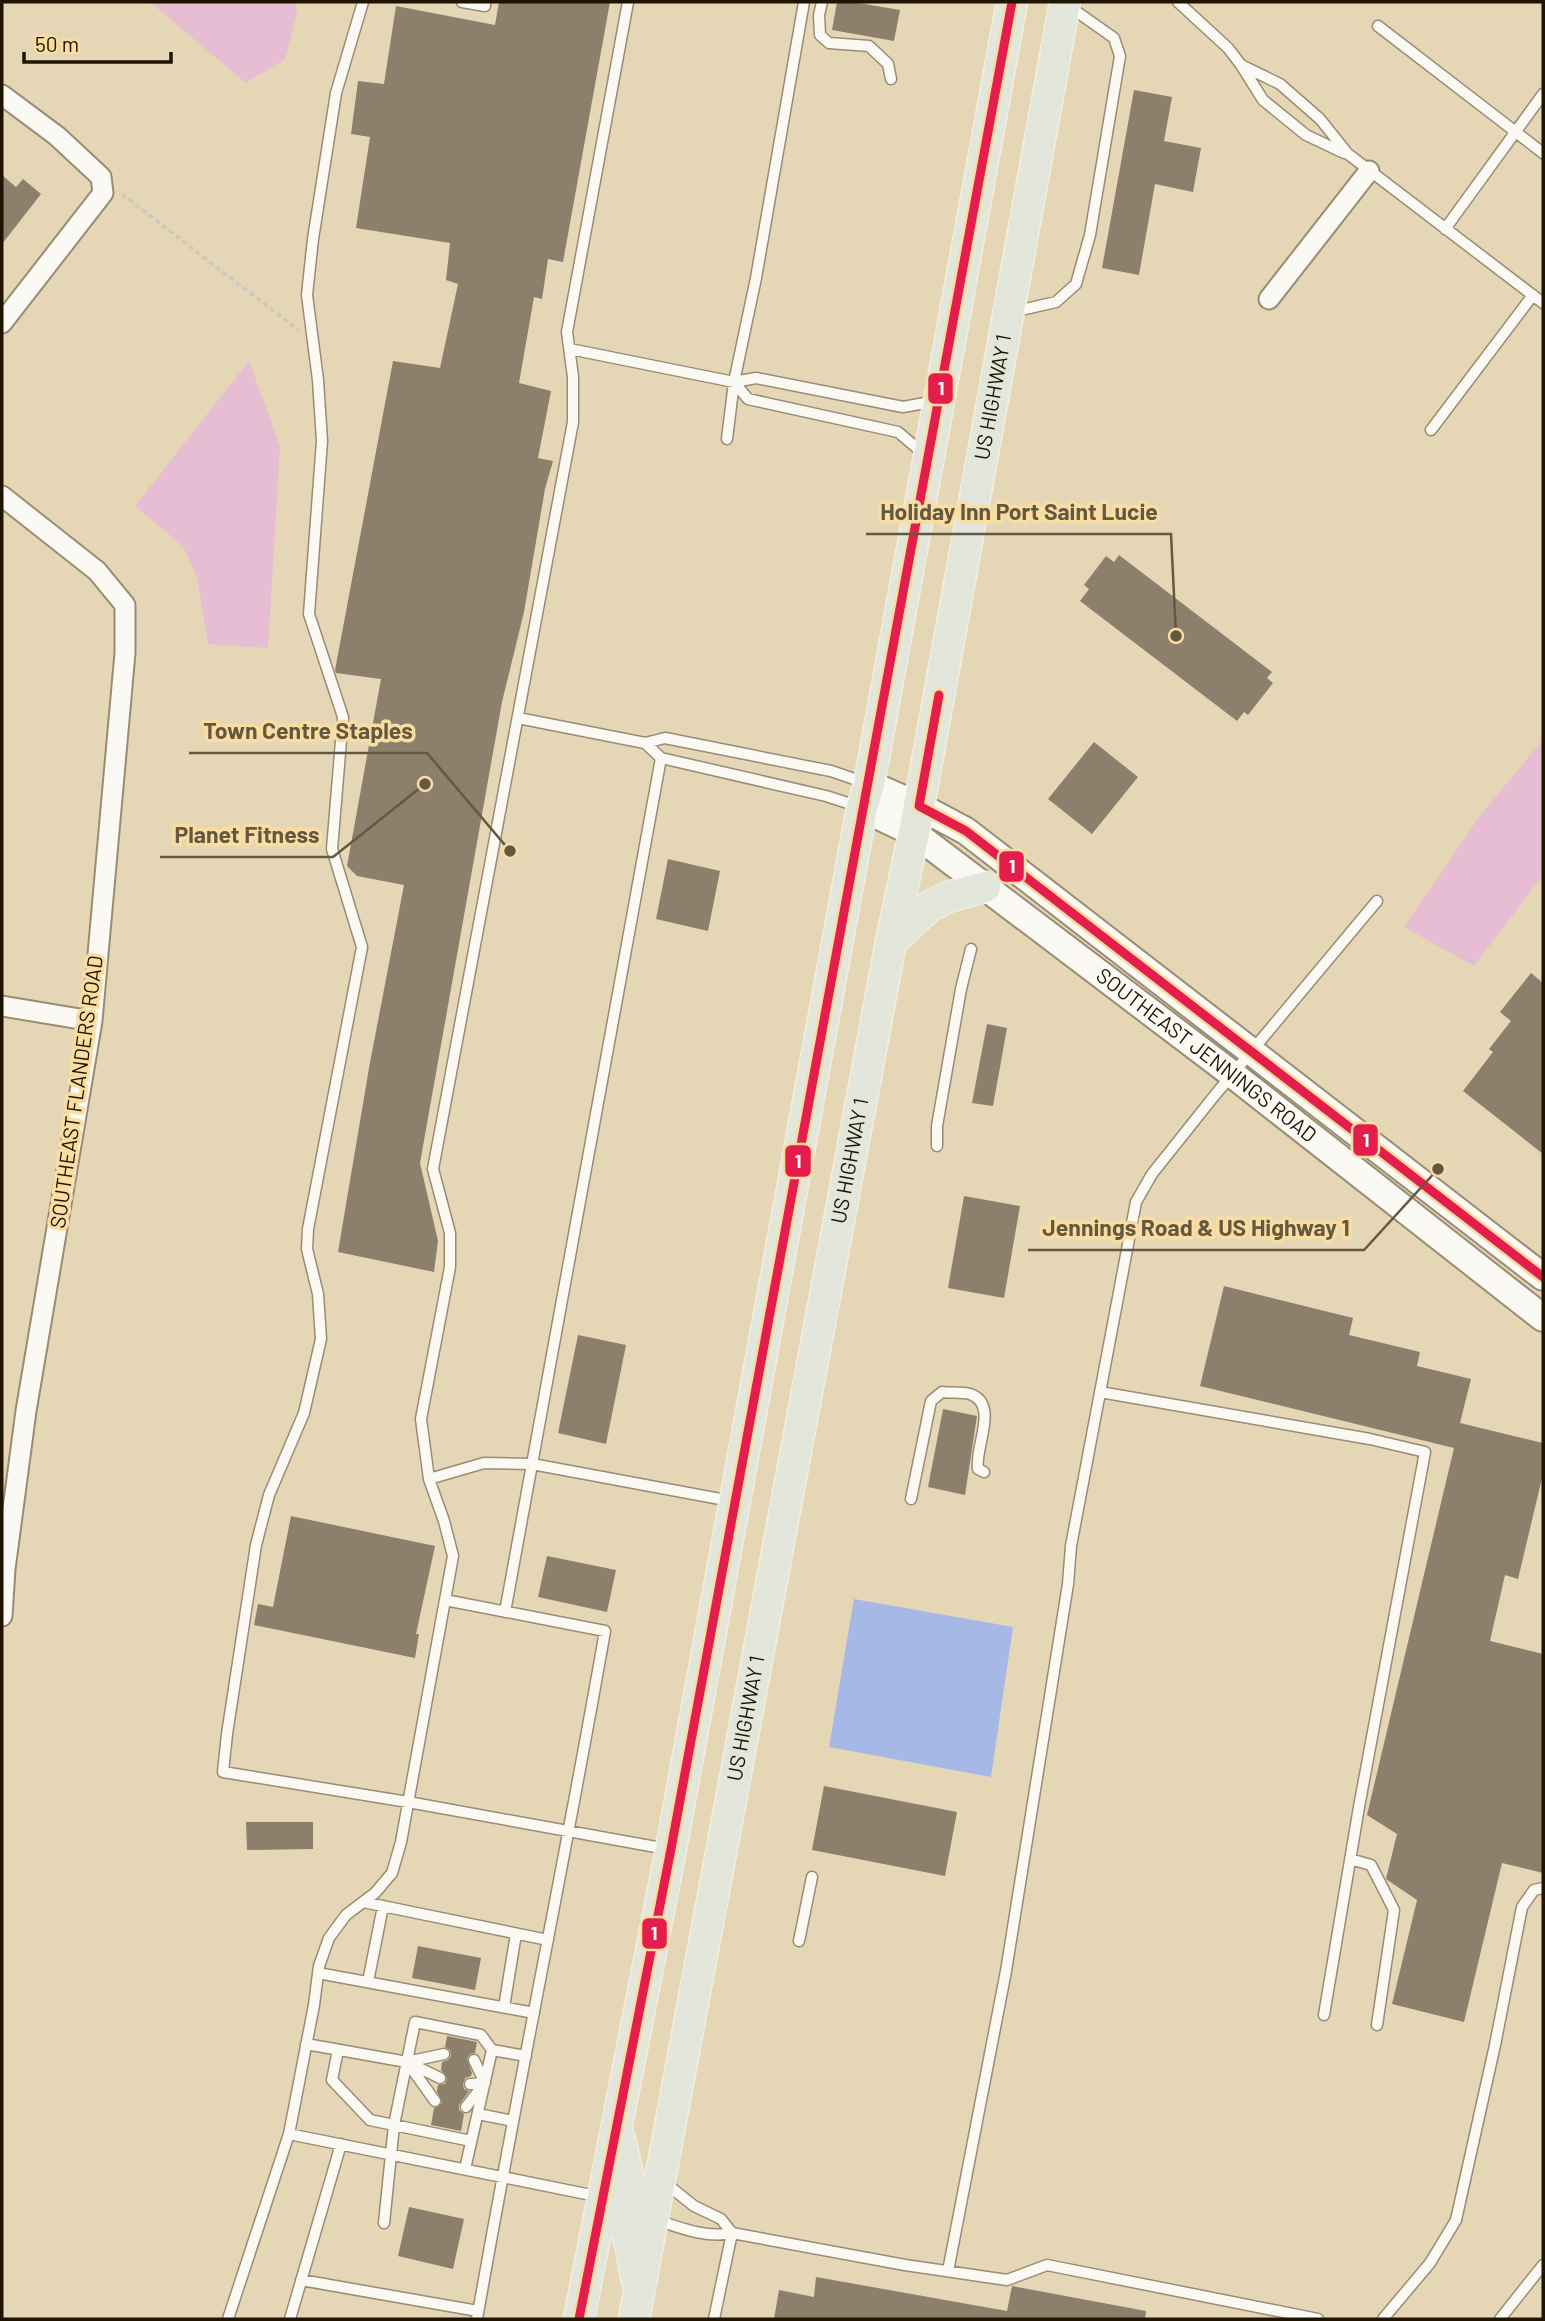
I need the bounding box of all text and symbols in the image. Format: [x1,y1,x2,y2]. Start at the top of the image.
scale bar [24,21,172,65]
text: 50 m [35,31,79,56]
street label: US HIGHWAY 1 [968,332,1015,462]
line badge: 1 [927,372,954,405]
text: 1 [938,376,944,399]
callout: Holiday Inn Port Saint Lucie [866,490,1171,534]
text: Holiday Inn Port Saint Lucie [880,497,1158,525]
callout: Town Centre Staples [189,709,427,753]
text: Town Centre Staples [203,716,413,744]
callout: Planet Fitness [160,813,333,857]
text: Planet Fitness [175,820,319,848]
line badge: 1 [998,850,1025,883]
text: 1 [1009,854,1015,877]
street label: SOUTHEAST FLANDERS ROAD [44,954,107,1230]
street label: SOUTHEAST JENNINGS ROAD [1092,962,1322,1147]
street label: US HIGHWAY 1 [825,1096,873,1225]
line badge: 1 [1352,1123,1379,1157]
text: 1 [1363,1128,1369,1151]
line badge: 1 [784,1144,812,1178]
text: 1 [795,1149,801,1172]
callout: Jennings Road & US Highway 1 [1028,1206,1364,1250]
text: Jennings Road & US Highway 1 [1042,1213,1350,1241]
street label: US HIGHWAY 1 [721,1653,769,1783]
line badge: 1 [641,1917,668,1950]
text: 1 [651,1921,657,1944]

